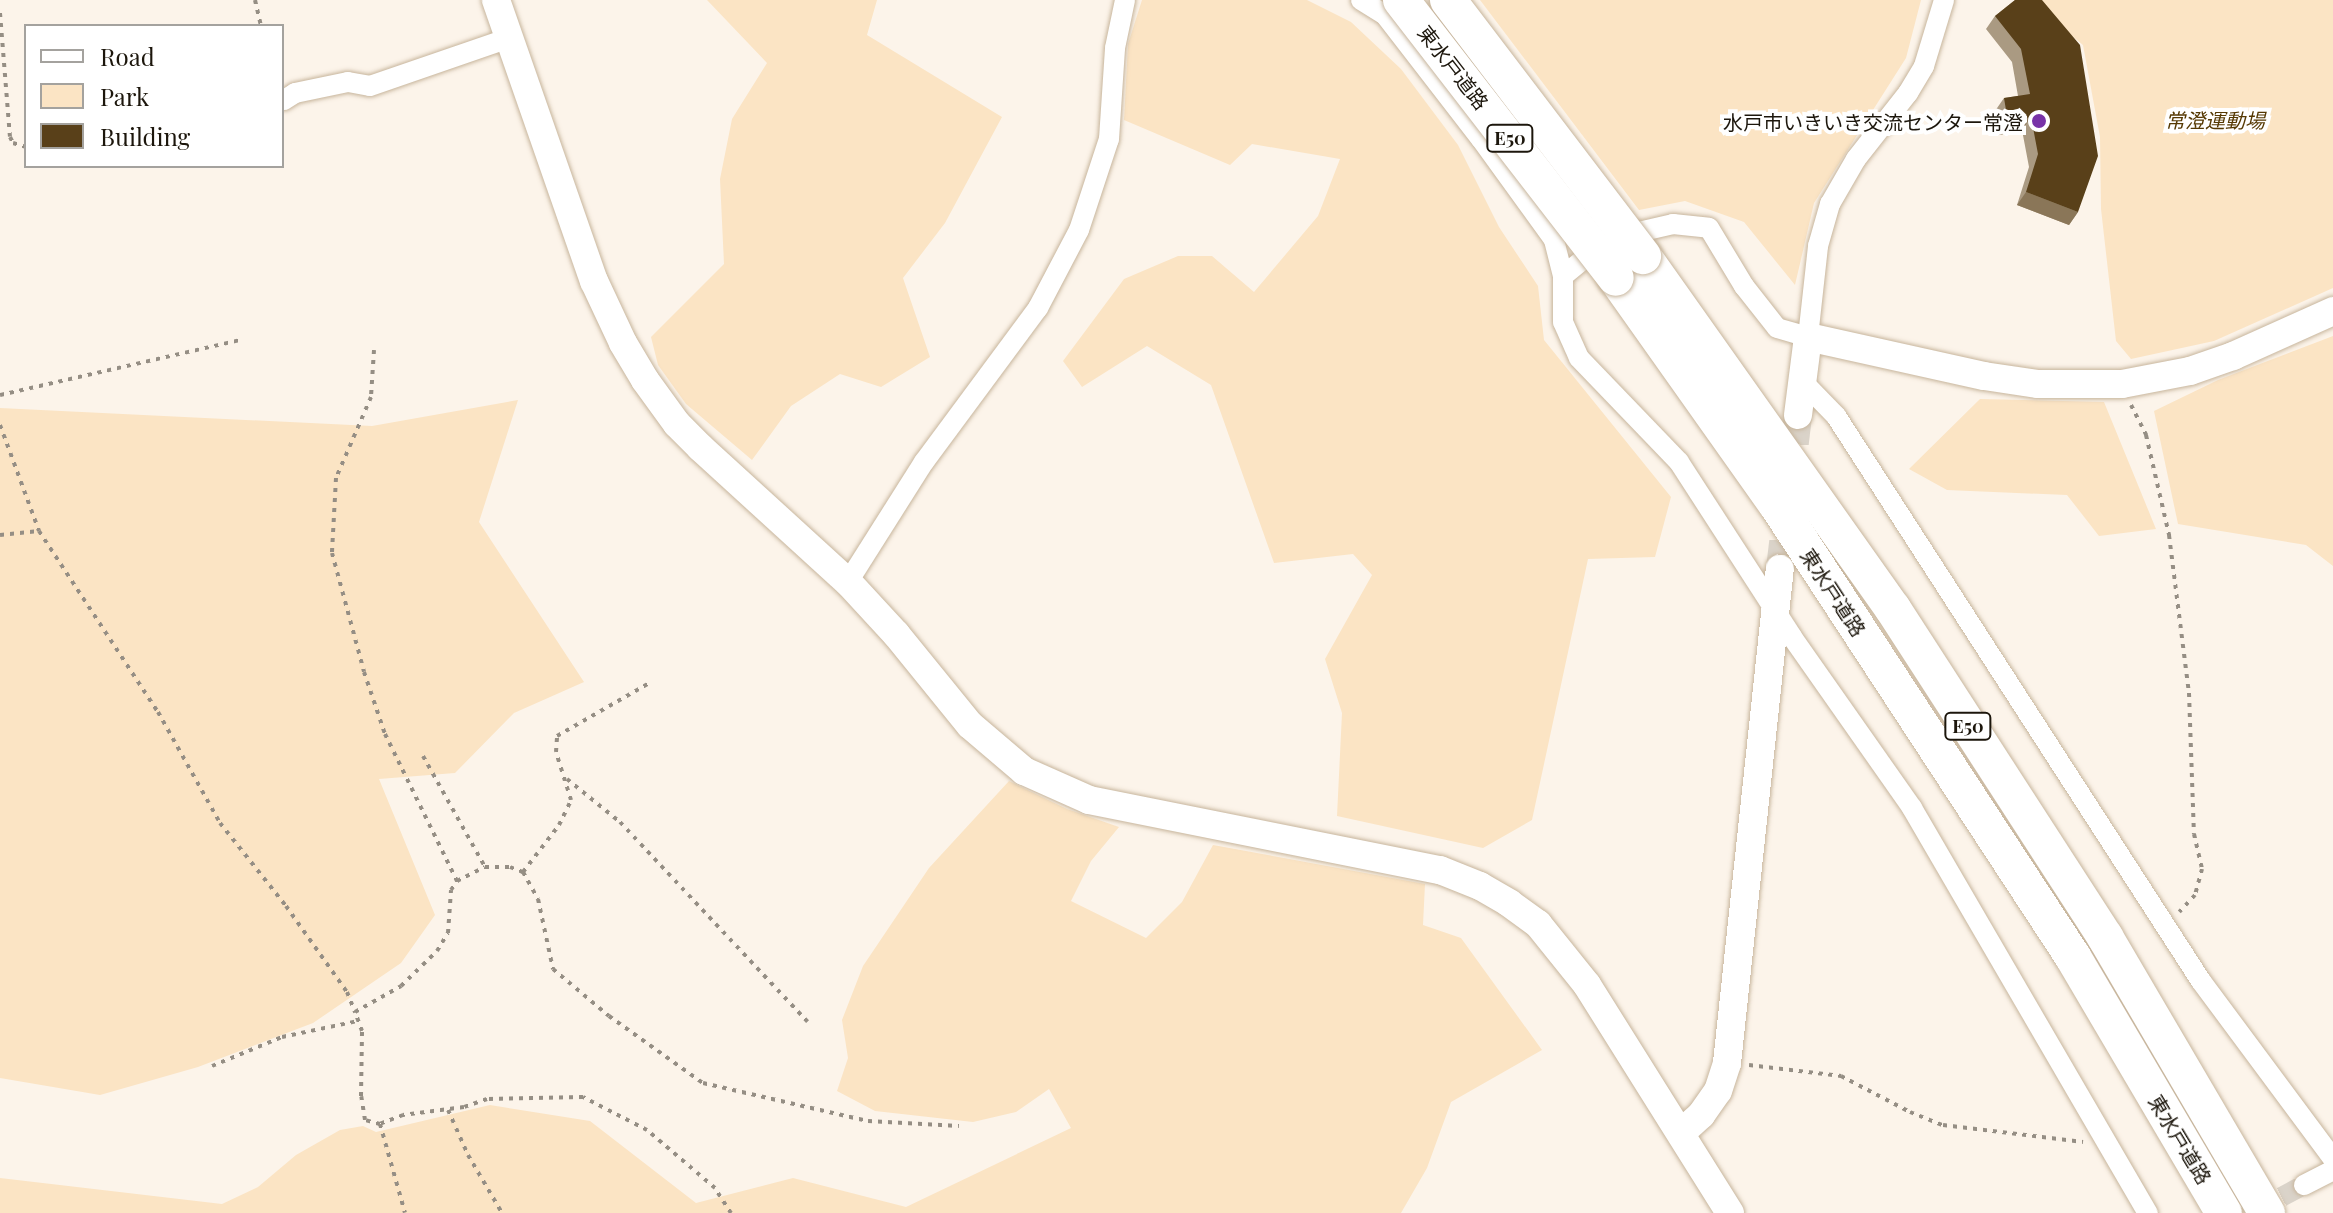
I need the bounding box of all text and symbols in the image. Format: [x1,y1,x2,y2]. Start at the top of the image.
street label: 東水戸道路 [1414,20,1494,114]
legend [24,24,284,168]
text: Road [100,40,155,72]
text: Park [100,80,149,112]
park label: 常澄運動場 [2165,107,2265,131]
place label: 水戸市いきいき交流センター常澄 [1723,109,2023,133]
marker: 水戸市いきいき交流センター常澄 [2030,112,2048,130]
text: Building [100,120,190,152]
road number: E50 [1486,124,1534,152]
street label: 東水戸道路 [1797,544,1871,640]
road number: E50 [1944,712,1992,740]
street label: 東水戸道路 [2145,1090,2217,1188]

